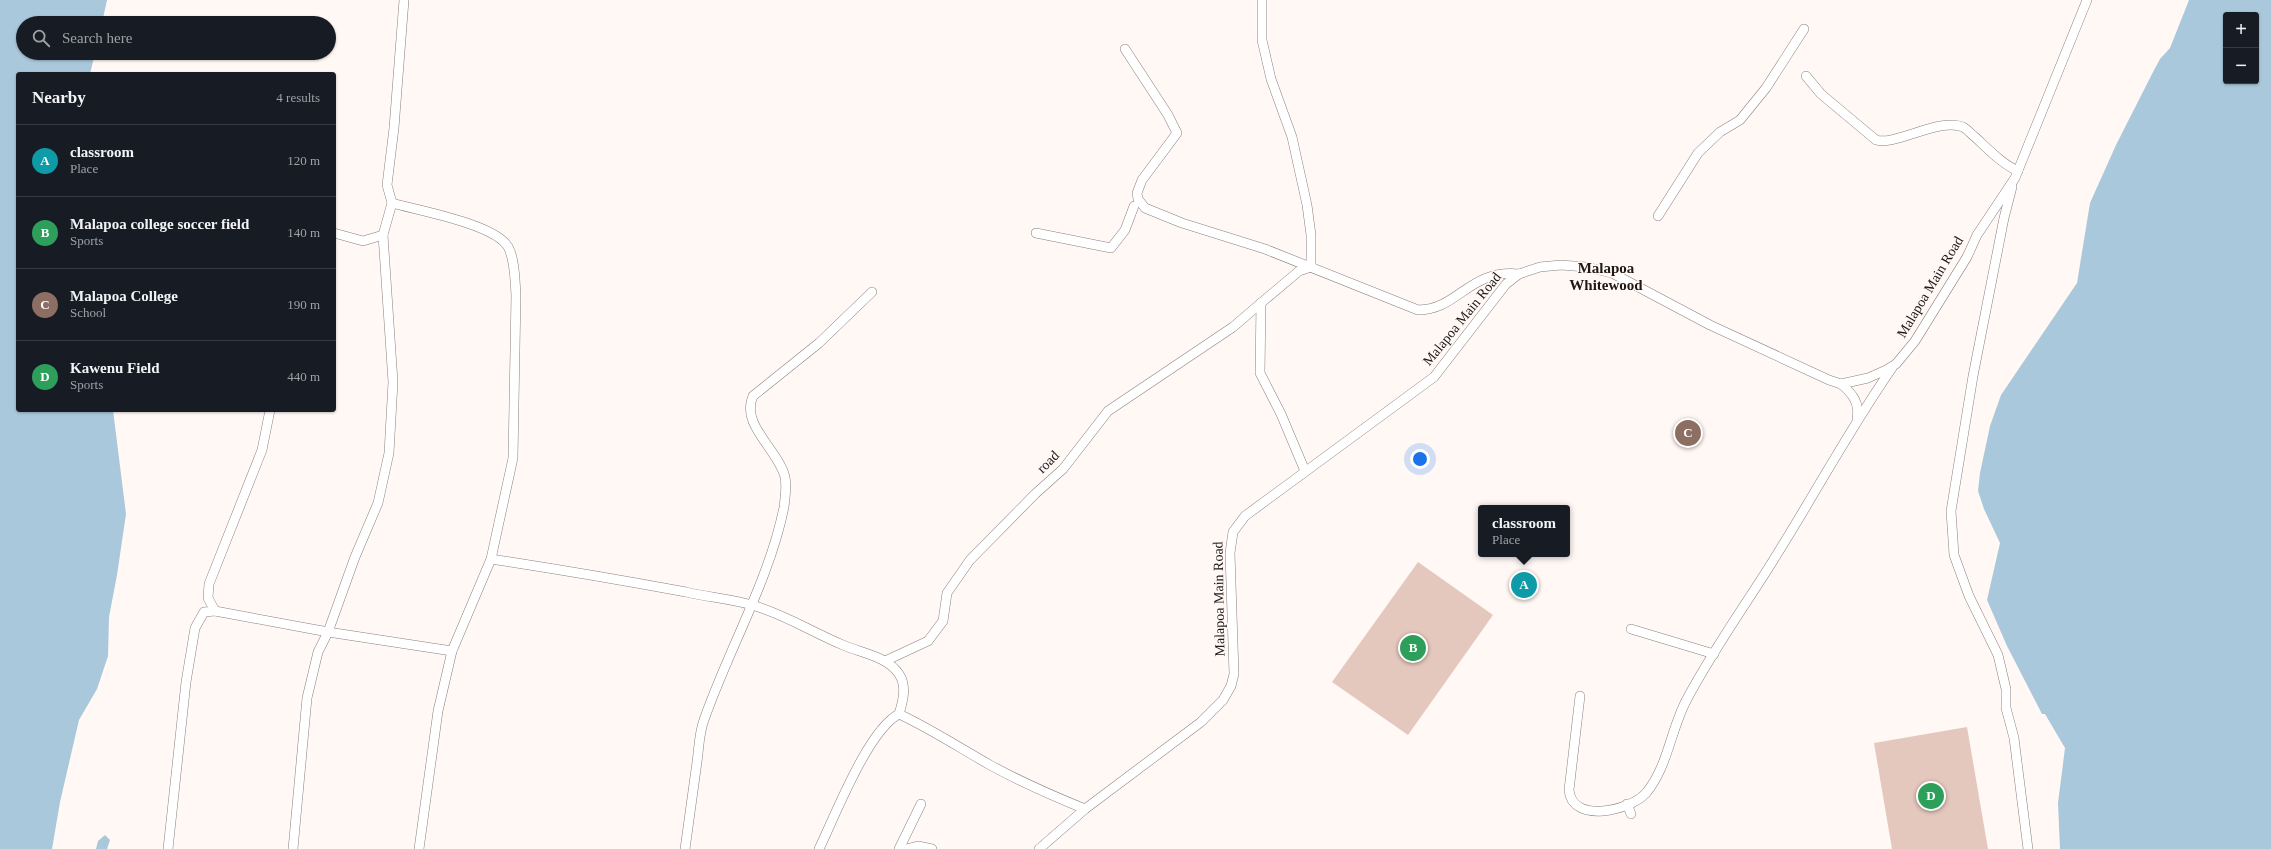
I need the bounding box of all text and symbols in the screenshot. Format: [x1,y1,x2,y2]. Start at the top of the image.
map controls [2223,12,2259,84]
button: + [2223,12,2259,48]
search box [16,16,336,60]
icon: search [30,27,52,49]
text: Search here [62,30,132,46]
button: − [2223,48,2259,84]
text: Nearby [32,88,86,107]
text: 4 results [276,90,320,105]
text: classroom [70,144,134,160]
text: A [40,153,50,168]
text: 120 m [287,153,320,168]
text: Place [70,161,98,176]
text: Malapoa college soccer field [70,216,249,232]
text: B [41,225,49,240]
text: 140 m [287,225,320,240]
text: Sports [70,233,103,248]
street label: Malapoa Main Road [1894,234,1966,340]
district label: Malapoa Whitewood [1569,260,1643,293]
street label: Malapoa Main Road [1420,270,1504,368]
text: Malapoa College [70,288,178,304]
text: C [40,297,50,312]
text: 190 m [287,297,320,312]
text: School [70,305,106,320]
text: Kawenu Field [70,360,160,376]
text: D [40,369,50,384]
text: 440 m [287,369,320,384]
text: Sports [70,377,103,392]
pin: C [1675,418,1701,448]
street label: road [1034,448,1062,476]
your location [1410,449,1430,469]
popup [1478,505,1570,557]
text: classroom [1492,515,1556,531]
text: Place [1492,532,1520,547]
street label: Malapoa Main Road [1210,541,1228,657]
pin: A [1511,570,1537,600]
pin: B [1400,633,1426,663]
pin: D [1918,781,1944,811]

